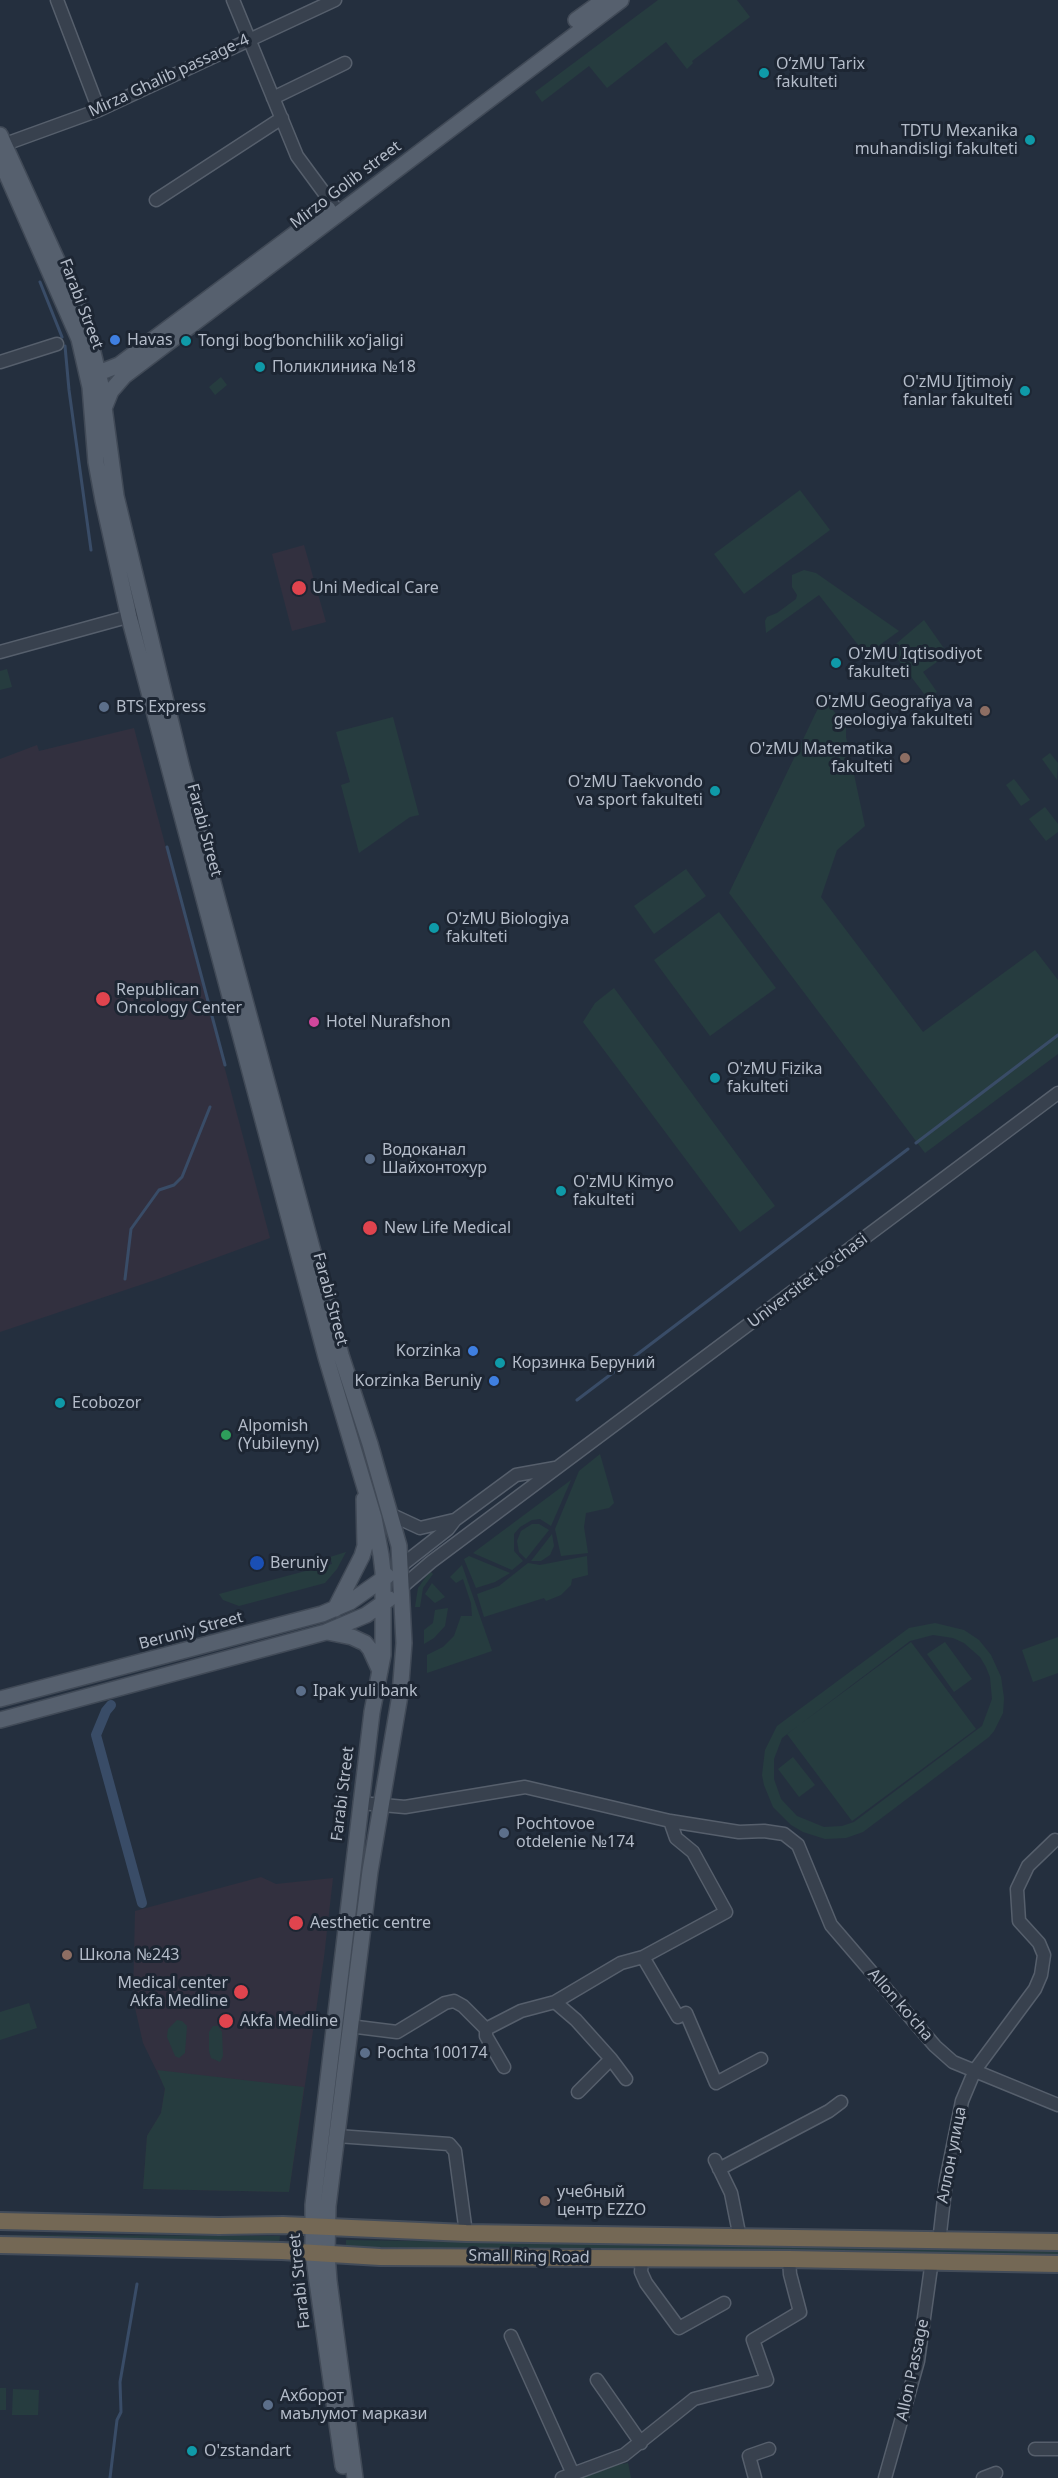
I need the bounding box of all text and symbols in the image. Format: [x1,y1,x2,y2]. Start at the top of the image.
street label: Mirza Ghalib passage-4 [86,30,252,122]
place label: OʻzMU Tarix fakulteti [776,54,865,92]
marker: OʻzMU Tarix fakulteti [757,66,771,80]
place label: TDTU Mexanika muhandisligi fakulteti [855,121,1018,159]
marker: TDTU Mexanika muhandisligi fakulteti [1023,133,1037,147]
street label: Mirzo Golib street [287,137,405,233]
street label: Farabi Street [55,256,107,352]
place label: Havas [127,330,173,350]
place label: Tongi bog‘bonchilik xo‘jaligi [198,331,404,351]
marker: Havas [108,333,122,347]
marker: Tongi bog‘bonchilik xo‘jaligi [179,334,193,348]
place label: Поликлиника №18 [272,357,416,377]
marker: Поликлиника №18 [253,360,267,374]
place label: O'zMU Ijtimoiy fanlar fakulteti [903,372,1013,410]
marker: O'zMU Ijtimoiy fanlar fakulteti [1018,384,1032,398]
place label: Uni Medical Care [312,578,439,598]
marker: Uni Medical Care [290,579,308,597]
place label: O'zMU Iqtisodiyot fakulteti [848,644,982,682]
marker: O'zMU Iqtisodiyot fakulteti [829,656,843,670]
place label: O'zMU Geografiya va geologiya fakulteti [816,692,973,730]
place label: BTS Express [116,697,206,717]
marker: BTS Express [97,700,111,714]
marker: O'zMU Geografiya va geologiya fakulteti [978,704,992,718]
place label: O'zMU Matematika fakulteti [749,739,893,777]
marker: O'zMU Matematika fakulteti [898,751,912,765]
place label: O'zMU Taekvondo va sport fakulteti [568,772,703,810]
street label: Farabi Street [182,781,226,879]
marker: O'zMU Taekvondo va sport fakulteti [708,784,722,798]
place label: O'zMU Biologiya fakulteti [446,909,569,947]
marker: O'zMU Biologiya fakulteti [427,921,441,935]
place label: Republican Oncology Center [116,980,242,1018]
marker: Republican Oncology Center [94,990,112,1008]
place label: Hotel Nurafshon [326,1012,451,1032]
marker: Hotel Nurafshon [307,1015,321,1029]
place label: O'zMU Fizika fakulteti [727,1059,823,1097]
marker: O'zMU Fizika fakulteti [708,1071,722,1085]
place label: Водоканал Шайхонтохур [382,1140,487,1178]
marker: Водоканал Шайхонтохур [363,1152,377,1166]
place label: O'zMU Kimyo fakulteti [573,1172,674,1210]
marker: O'zMU Kimyo fakulteti [554,1184,568,1198]
place label: New Life Medical [384,1218,511,1238]
marker: New Life Medical [361,1219,379,1237]
street label: Universitet ko'chasi [744,1230,872,1332]
street label: Farabi Street [308,1250,352,1348]
place label: Korzinka [396,1341,461,1361]
marker: Korzinka [466,1344,480,1358]
place label: Корзинка Беруний [512,1353,655,1373]
marker: Корзинка Беруний [493,1356,507,1370]
place label: Korzinka Beruniy [354,1371,482,1391]
marker: Korzinka Beruniy [487,1374,501,1388]
place label: Ecobozor [72,1393,141,1413]
marker: Ecobozor [53,1396,67,1410]
place label: Alpomish (Yubileyny) [238,1416,319,1454]
marker: Alpomish (Yubileyny) [219,1428,233,1442]
place label: Beruniy [270,1553,328,1573]
marker: Beruniy [248,1554,266,1572]
street label: Beruniy Street [137,1608,245,1654]
place label: Ipak yuli bank [313,1681,418,1701]
marker: Ipak yuli bank [294,1684,308,1698]
street label: Farabi Street [328,1746,358,1842]
place label: Pochtovoe otdelenie №174 [516,1814,634,1852]
marker: Pochtovoe otdelenie №174 [497,1826,511,1840]
place label: Aesthetic centre [310,1913,431,1933]
marker: Aesthetic centre [287,1914,305,1932]
place label: Школа №243 [79,1945,179,1965]
marker: Школа №243 [60,1948,74,1962]
street label: Allon ko'cha [863,1965,937,2045]
place label: Medical center Akfa Medline [118,1973,228,2011]
marker: Medical center Akfa Medline [232,1983,250,2001]
place label: Akfa Medline [240,2011,338,2031]
marker: Akfa Medline [217,2012,235,2030]
place label: Pochta 100174 [377,2043,488,2063]
marker: Pochta 100174 [358,2046,372,2060]
street label: Аллон улица [933,2105,971,2205]
place label: учебный центр ЕZZO [557,2182,646,2220]
marker: учебный центр ЕZZO [538,2194,552,2208]
street label: Farabi Street [285,2233,315,2329]
street label: Small Ring Road [468,2246,590,2268]
street label: Allon Passage [893,2317,933,2423]
place label: Ахборот маълумот маркази [280,2386,427,2424]
marker: Ахборот маълумот маркази [261,2398,275,2412]
place label: O'zstandart [204,2441,291,2461]
marker: O'zstandart [185,2444,199,2458]

